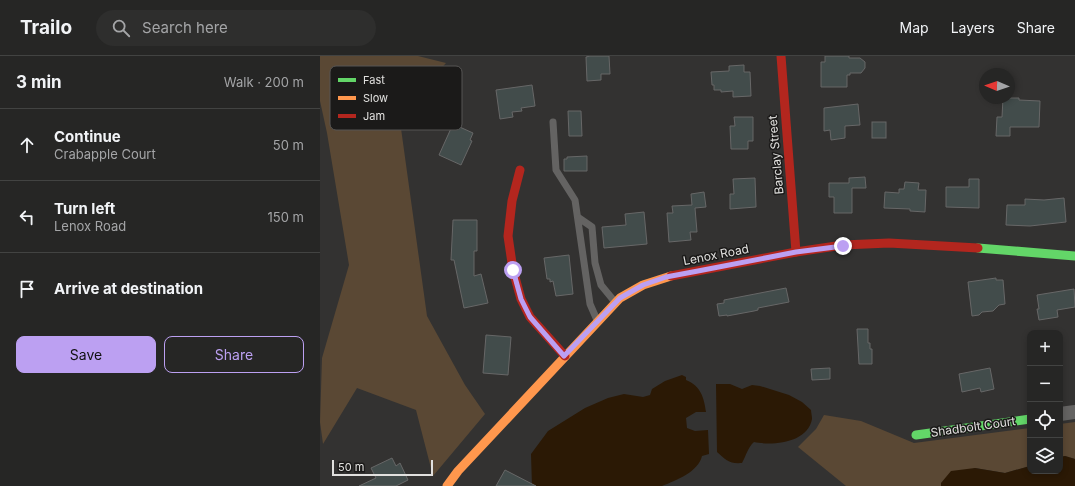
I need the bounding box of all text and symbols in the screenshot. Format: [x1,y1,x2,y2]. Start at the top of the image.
search box [96,10,376,46]
text: Trailo [20,16,72,39]
icon: search [110,17,132,39]
text: Search here [142,18,228,37]
text: Map [900,19,929,36]
text: Layers [951,19,995,36]
text: Share [1017,19,1055,36]
legend [330,66,462,130]
north arrow [979,68,1015,104]
text: 3 min [16,72,62,92]
text: Fast [363,73,385,87]
text: Walk · 200 m [224,74,304,90]
text: Slow [363,91,388,105]
text: Jam [363,109,385,123]
street label: Barclay Street [765,115,786,195]
text: Continue [54,127,121,146]
icon: ahead [16,134,38,156]
text: 50 m [273,137,304,153]
text: Crabapple Court [54,146,156,162]
text: Turn left [54,199,115,218]
icon: left [16,206,38,228]
text: 150 m [268,209,304,225]
text: Lenox Road [54,218,126,234]
route end [834,237,852,255]
street label: Lenox Road [682,241,750,268]
route start [504,261,522,279]
icon: arrive [16,278,38,300]
text: Arrive at destination [54,279,203,298]
map controls [1027,330,1063,474]
button: + [1027,330,1063,366]
button: Save [16,336,156,373]
button: Share [164,336,304,373]
button: − [1027,366,1063,402]
button: locate [1027,402,1063,438]
street label: Shadbolt Court [930,413,1016,440]
button: layers [1027,438,1063,474]
scale bar [332,458,433,477]
text: 50 m [338,460,364,474]

